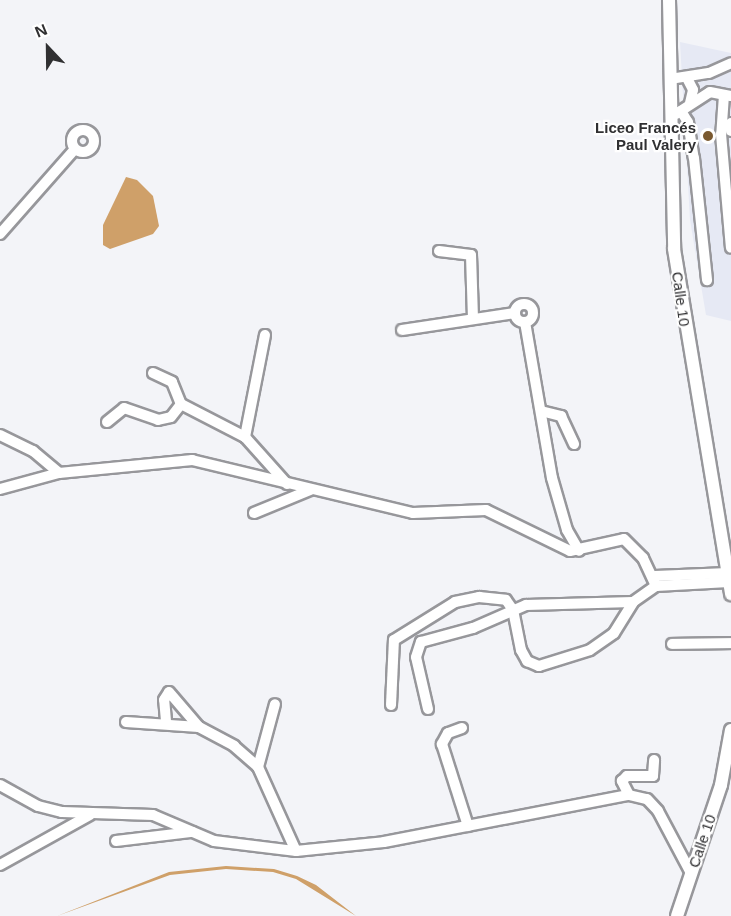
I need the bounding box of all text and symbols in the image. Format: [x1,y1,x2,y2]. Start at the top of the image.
north arrow [18,18,78,78]
text: N [33,21,50,41]
place label: Liceo Francés Paul Valery [595,118,696,153]
marker: Liceo Francés Paul Valery [701,129,715,143]
street label: Calle 10 [668,270,694,328]
street label: Calle 10 [685,812,719,870]

